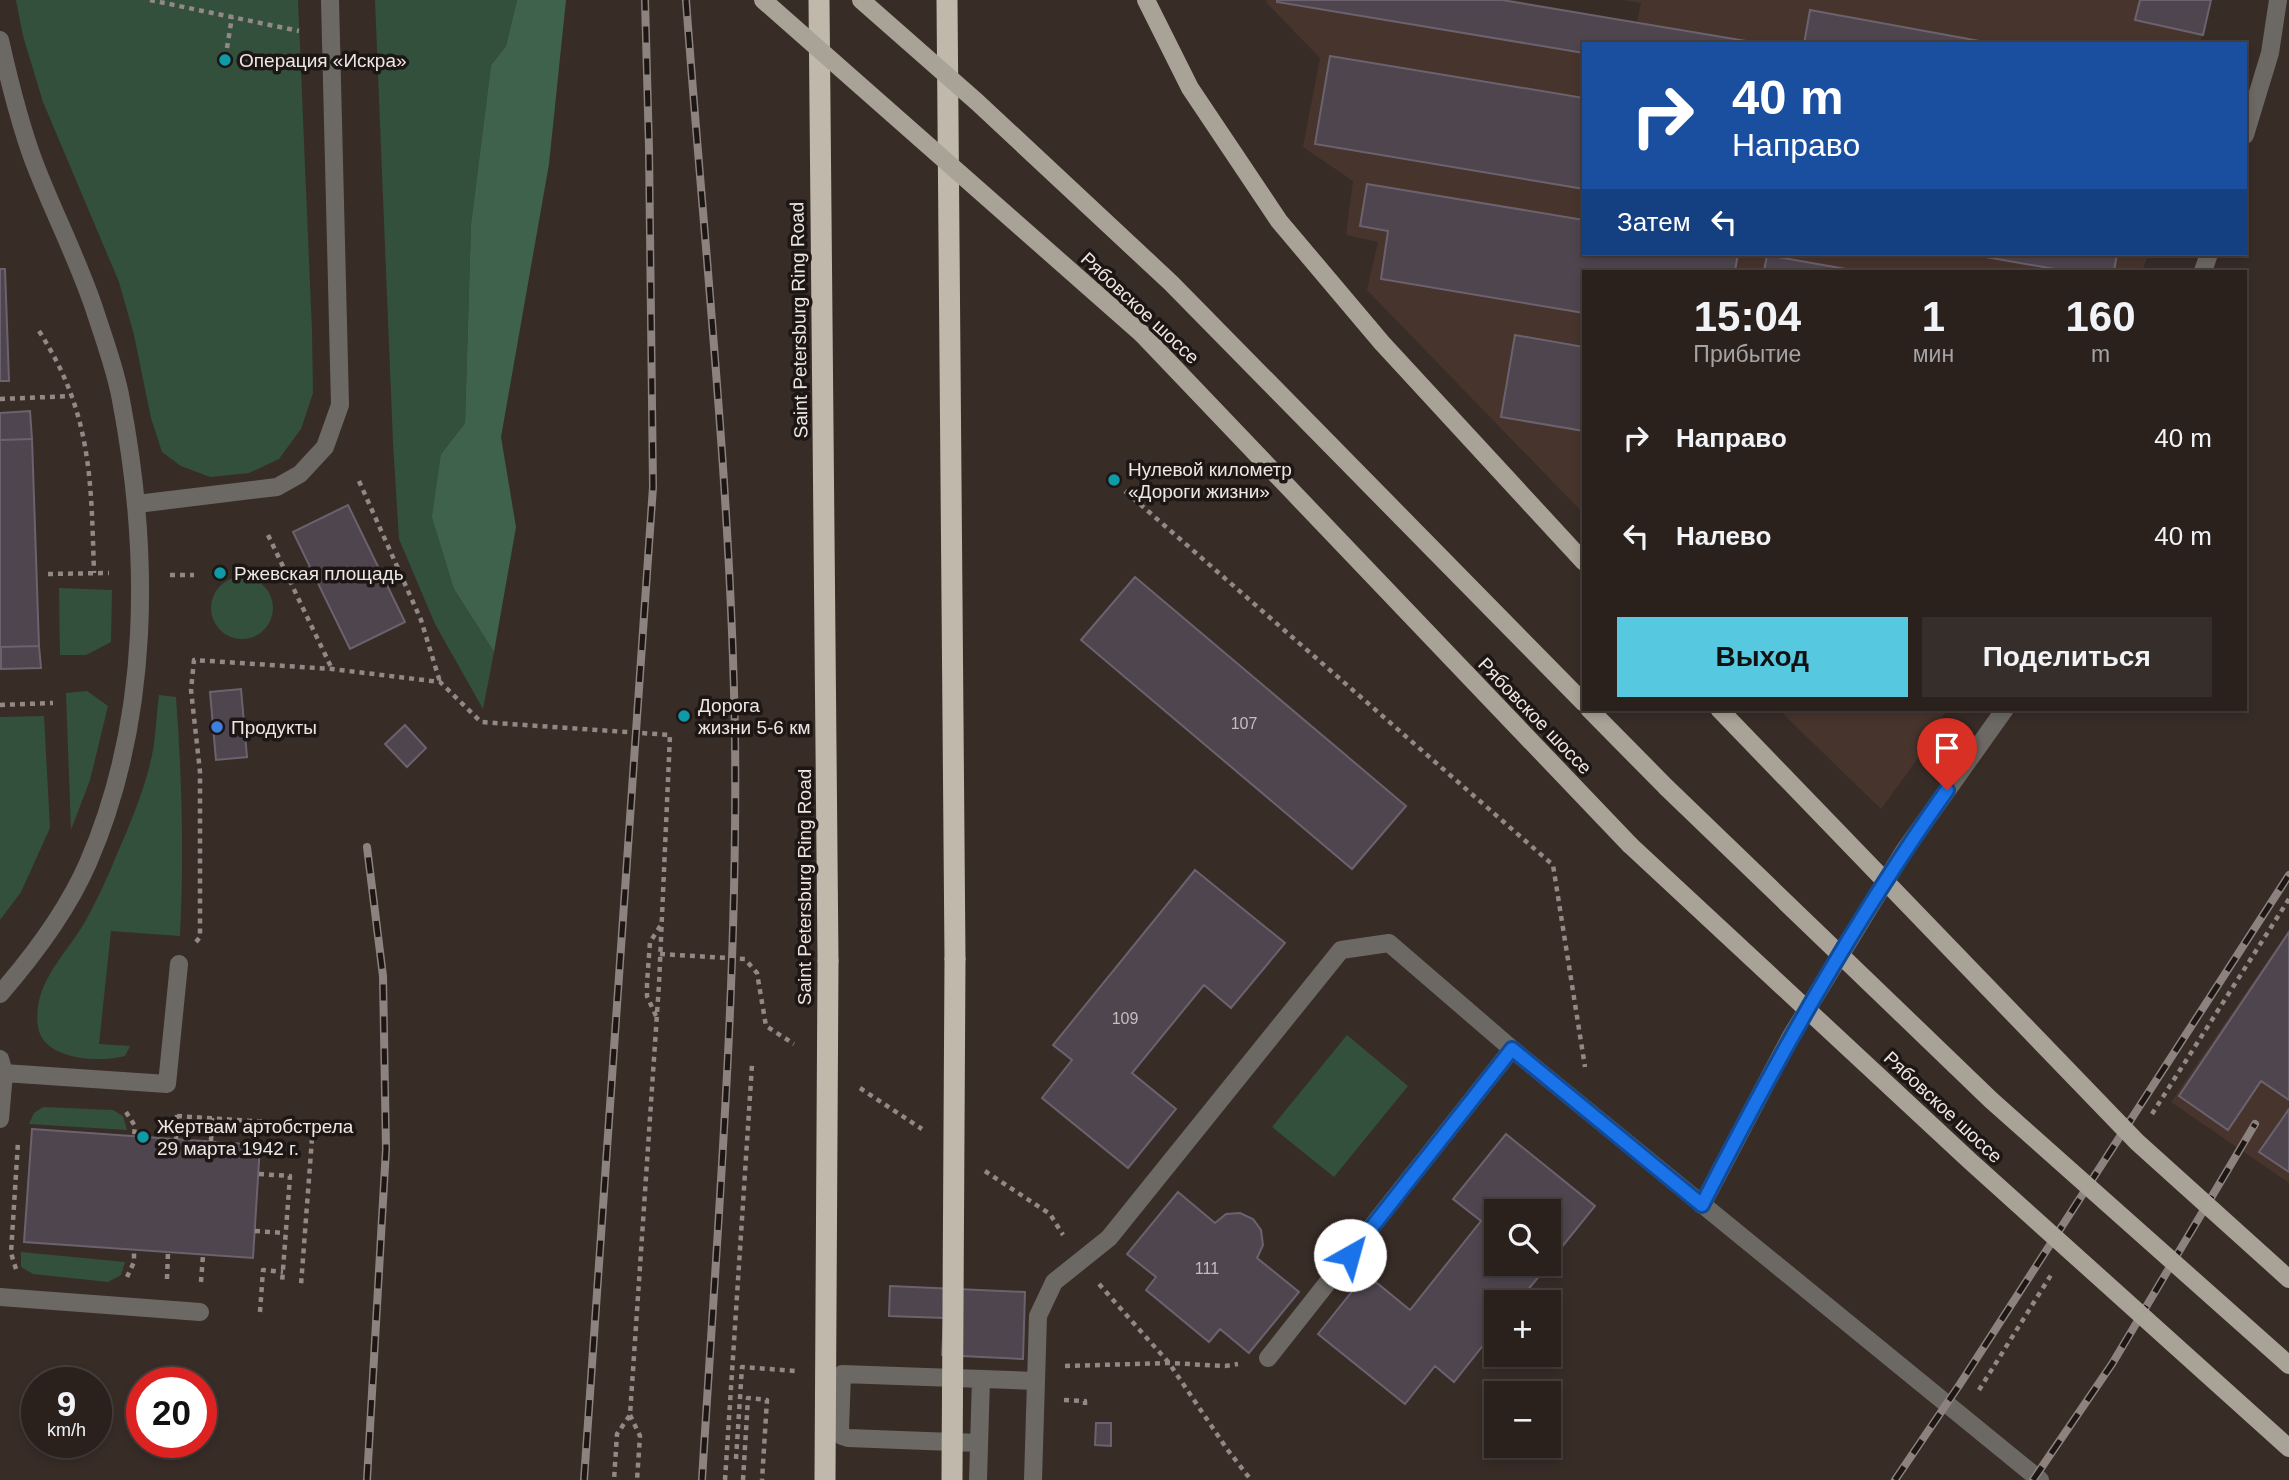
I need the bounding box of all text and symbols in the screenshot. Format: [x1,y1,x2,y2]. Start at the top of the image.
place label: Операция «Искра» [239,50,407,71]
marker: Операция «Искра» [217,52,233,68]
icon: right [1617,70,1708,161]
text: 40 m [1732,70,1844,124]
text: Направо [1732,127,1860,163]
street label: Saint Petersburg Ring Road [786,202,812,438]
icon: left [1705,203,1743,241]
text: Затем [1617,207,1691,237]
street label: Рябовское шоссе [1077,248,1203,368]
text: 15:04 [1694,293,1801,340]
text: 1 [1922,293,1945,340]
text: 160 [2066,293,2136,340]
text: Прибытие [1693,341,1801,367]
text: мин [1913,341,1954,367]
text: m [2091,341,2110,367]
icon: right [1617,419,1655,457]
text: Направо [1676,423,1787,453]
text: 40 m [2154,423,2212,453]
place label: Нулевой километр «Дороги жизни» [1128,459,1292,502]
marker: Нулевой километр «Дороги жизни» [1106,472,1122,488]
icon: left [1617,517,1655,555]
text: Налево [1676,521,1771,551]
text: 40 m [2154,521,2212,551]
place label: Ржевская площадь [234,563,404,584]
marker: Ржевская площадь [212,565,228,581]
button: Выход [1617,617,1908,697]
button: Поделиться [1922,617,2212,697]
street label: Рябовское шоссе [1474,654,1596,778]
place label: Дорога жизни 5-6 км [698,695,811,738]
marker: Дорога жизни 5-6 км [676,708,692,724]
house number: 107 [1231,715,1257,732]
place label: Продукты [231,717,317,738]
pin [1917,718,1977,790]
marker: Продукты [209,719,225,735]
icon: arrive [1928,729,1966,767]
street label: Saint Petersburg Ring Road [794,769,815,1005]
house number: 109 [1112,1010,1138,1027]
street label: Рябовское шоссе [1880,1047,2006,1167]
place label: Жертвам артобстрела 29 марта 1942 г. [157,1116,354,1159]
marker: Жертвам артобстрела 29 марта 1942 г. [135,1129,151,1145]
map controls [1484,1199,1561,1458]
button: search [1484,1199,1561,1276]
position arrow [1313,1218,1387,1292]
house number: 111 [1195,1260,1219,1277]
button: + [1484,1290,1561,1367]
speed limit sign: 20 [126,1367,217,1458]
button: − [1484,1381,1561,1458]
text: 9 [57,1384,76,1423]
text: km/h [47,1420,86,1440]

